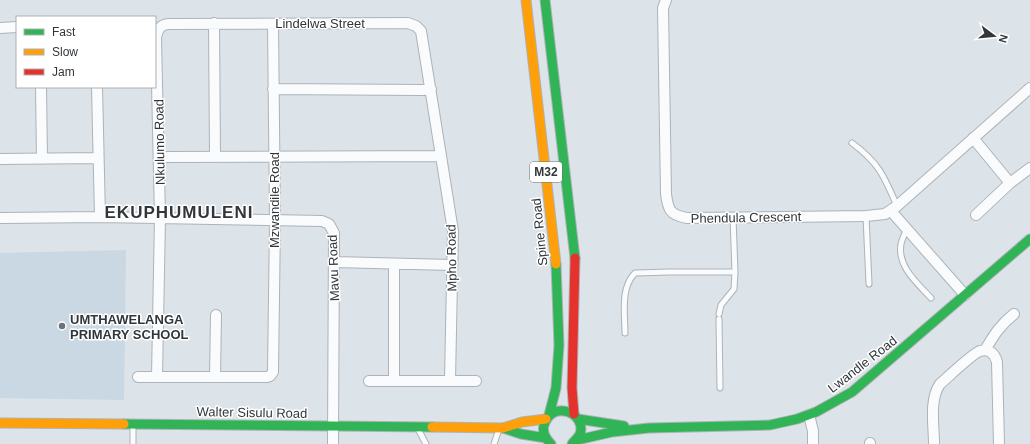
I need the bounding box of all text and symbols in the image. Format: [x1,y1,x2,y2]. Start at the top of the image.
legend [16,16,156,88]
street label: Lindelwa Street [275,16,365,31]
north arrow [974,16,1014,56]
text: Fast [52,25,76,39]
text: N [997,33,1010,44]
text: Slow [52,45,78,59]
text: Jam [52,65,75,79]
street label: Nkulumo Road [151,99,168,185]
street label: Mzwandile Road [267,152,282,248]
road number: M32 [530,162,562,182]
street label: Spine Road [528,197,551,267]
district label: EKUPHUMULENI [105,203,253,222]
street label: Phendula Crescent [691,209,802,226]
street label: Mpho Road [443,224,460,292]
street label: Mavu Road [325,234,342,301]
place label: UMTHAWELANGA PRIMARY SCHOOL [70,312,189,342]
marker: UMTHAWELANGA PRIMARY SCHOOL [57,321,67,331]
street label: Lwandle Road [825,333,900,396]
street label: Walter Sisulu Road [196,404,308,421]

